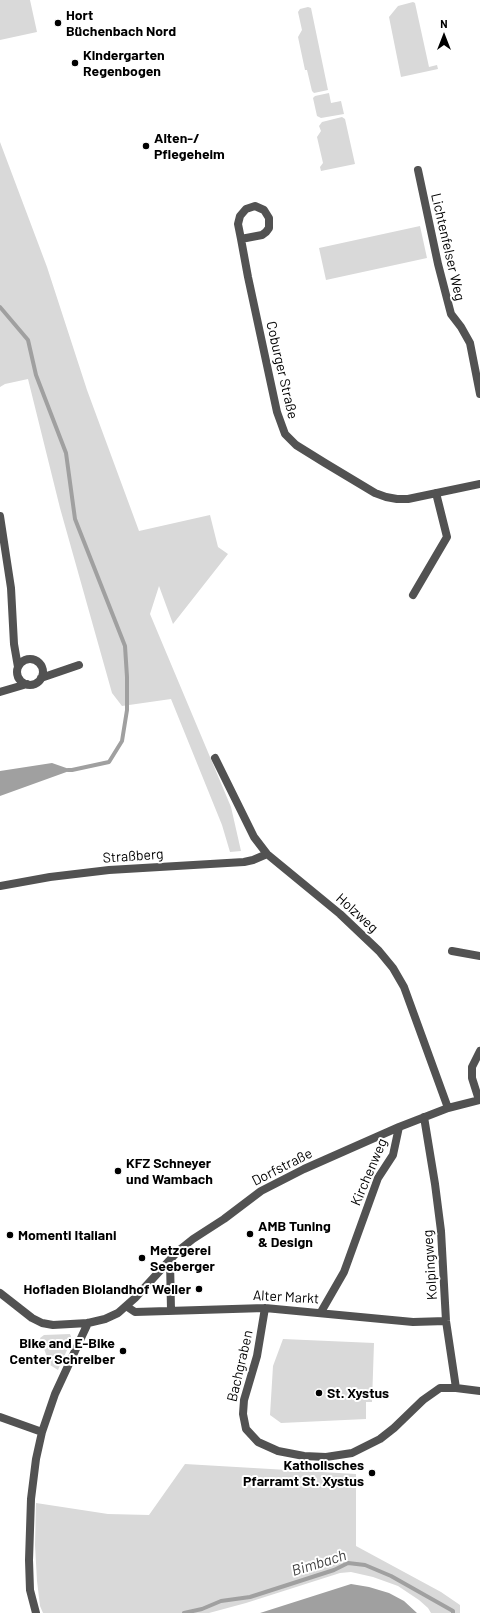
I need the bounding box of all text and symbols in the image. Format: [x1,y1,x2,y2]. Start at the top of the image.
place label: Hort Büchenbach Nord [66,7,176,40]
north arrow [424,16,464,56]
text: N [440,17,448,30]
marker: Hort Büchenbach Nord [53,18,63,28]
place label: Kindergarten Regenbogen [83,47,165,80]
marker: Kindergarten Regenbogen [70,58,80,68]
place label: Alten-/ Pflegeheim [154,130,225,162]
marker: Alten-/ Pflegeheim [141,141,151,151]
street label: Lichtenfelser Weg [427,192,469,302]
street label: Coburger Straße [263,319,301,421]
street label: Straßberg [102,846,164,866]
street label: Holzweg [332,890,382,936]
street label: Kirchenweg [347,1136,391,1208]
street label: Dorfstraße [249,1145,315,1189]
place label: KFZ Schneyer und Wambach [126,1155,213,1188]
marker: KFZ Schneyer und Wambach [113,1166,123,1176]
place label: AMB Tuning & Design [258,1218,331,1250]
place label: Momenti Italiani [18,1227,116,1243]
marker: AMB Tuning & Design [245,1229,255,1239]
street label: Kolpingweg [419,1229,441,1301]
marker: Momenti Italiani [5,1230,15,1240]
place label: Metzgerei Seeberger [150,1242,215,1274]
marker: Metzgerei Seeberger [137,1253,147,1263]
place label: Hofladen Biolandhof Weller [23,1281,191,1297]
marker: Hofladen Biolandhof Weller [194,1284,204,1294]
street label: Alter Markt [252,1287,320,1307]
street label: Bachgraben [224,1329,256,1403]
place label: Bike and E-Bike Center Schreiber [9,1335,115,1368]
marker: Bike and E-Bike Center Schreiber [118,1346,128,1356]
place label: St. Xystus [327,1385,389,1401]
marker: St. Xystus [314,1388,324,1398]
place label: Katholisches Pfarramt St. Xystus [243,1457,364,1490]
marker: Katholisches Pfarramt St. Xystus [367,1468,377,1478]
water label: Bimbach [290,1546,348,1580]

